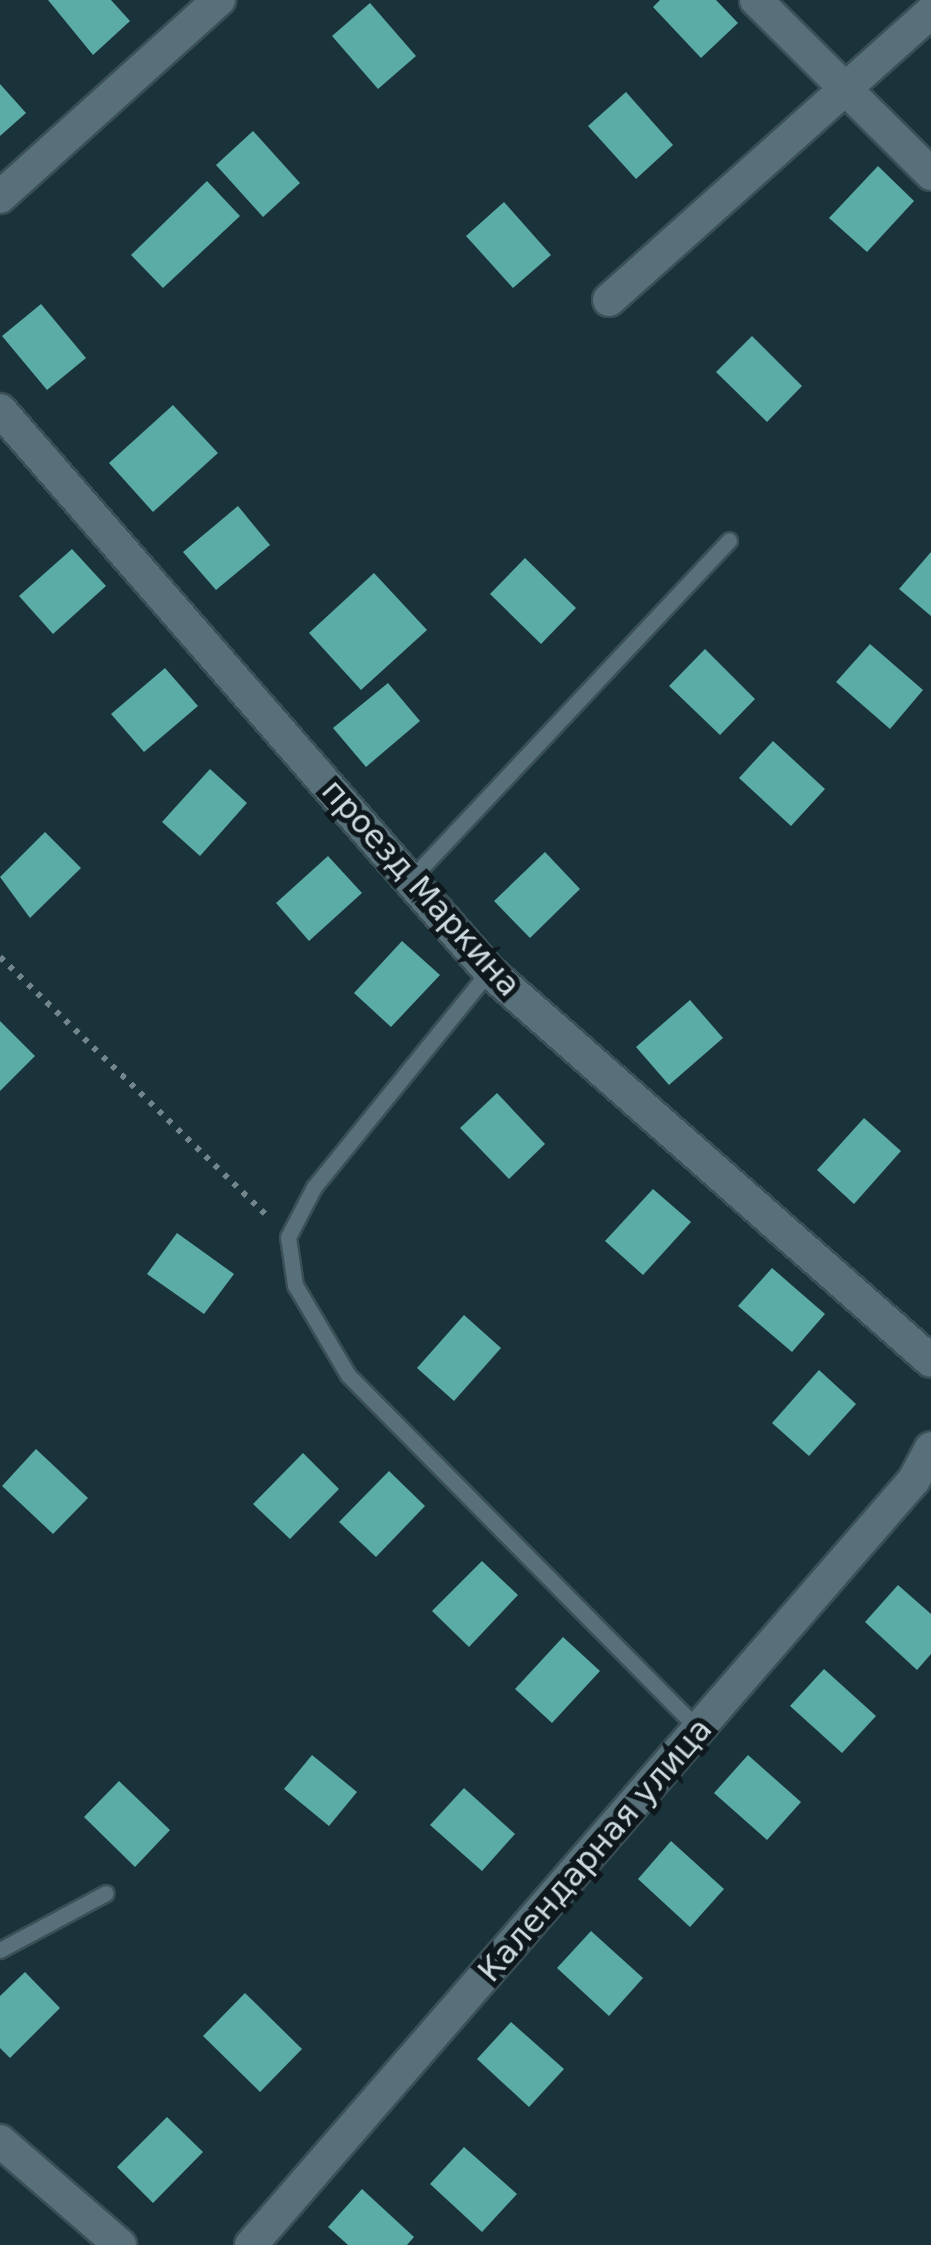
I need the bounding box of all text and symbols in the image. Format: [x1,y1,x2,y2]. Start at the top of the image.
street label: проезд Маркина [314,772,528,1004]
street label: Календарная улица [470,1710,720,1990]

